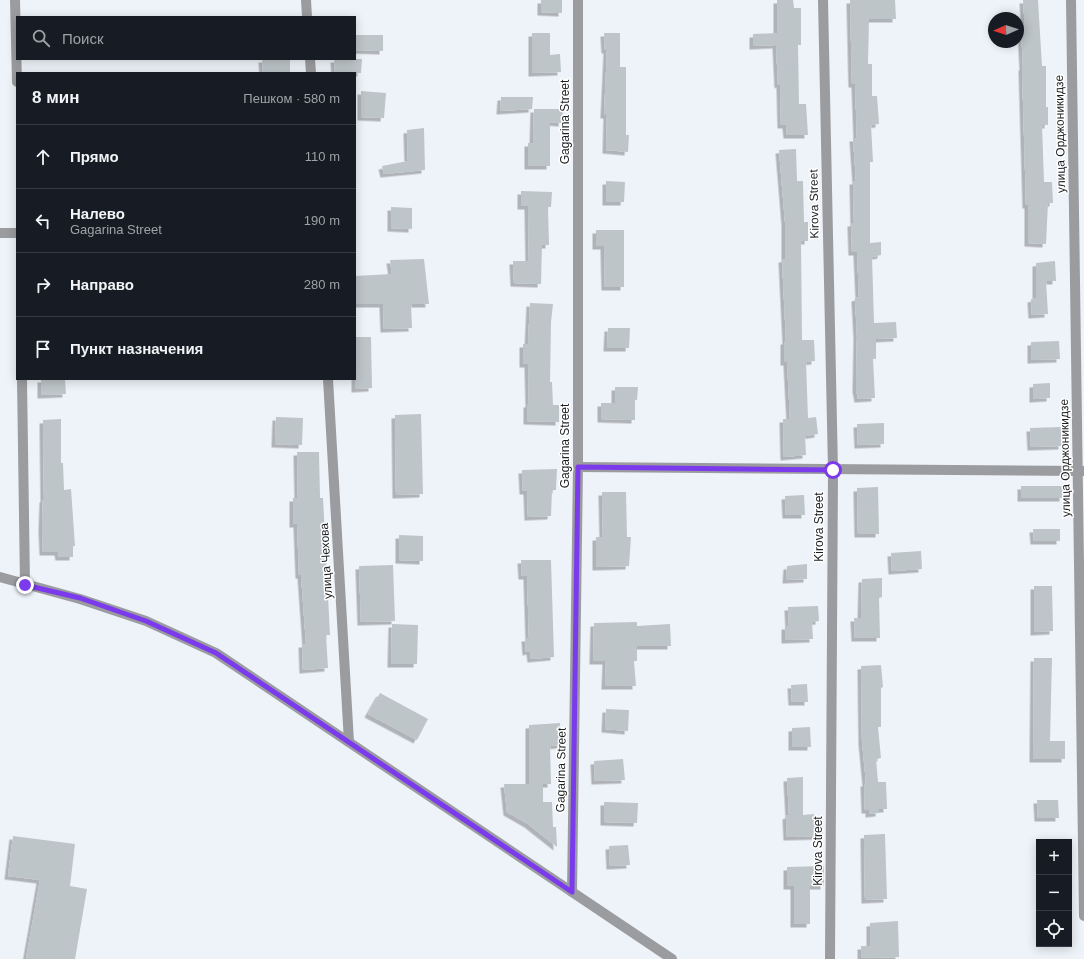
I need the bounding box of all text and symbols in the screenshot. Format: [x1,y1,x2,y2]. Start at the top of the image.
north arrow [988,12,1024,48]
search box [16,16,356,60]
icon: search [30,27,52,49]
text: Поиск [62,30,104,47]
street label: улица Орджоникидзе [1052,75,1068,193]
street label: Gagarina Street [558,79,572,164]
text: 8 мин [32,88,79,107]
text: Пешком · 580 m [243,91,340,106]
icon: ahead [32,146,54,168]
text: Прямо [70,148,119,165]
text: 110 m [305,149,340,164]
street label: Kirova Street [806,169,822,239]
text: Налево [70,205,125,222]
icon: left [32,210,54,232]
text: 190 m [304,213,340,228]
text: Gagarina Street [70,222,162,237]
icon: right [32,274,54,296]
text: Направо [70,276,134,293]
text: 280 m [304,277,340,292]
icon: arrive [32,338,54,360]
text: Пункт назначения [70,340,203,357]
street label: улица Орджоникидзе [1057,399,1073,517]
street label: Gagarina Street [558,403,572,488]
route start [824,461,842,479]
street label: Kirova Street [812,492,826,562]
street label: улица Чехова [317,522,335,599]
route end [16,576,34,594]
street label: Gagarina Street [553,727,569,812]
street label: Kirova Street [811,816,825,886]
map controls [1036,839,1072,947]
button: + [1036,839,1072,875]
button: − [1036,875,1072,911]
button: locate [1036,911,1072,947]

